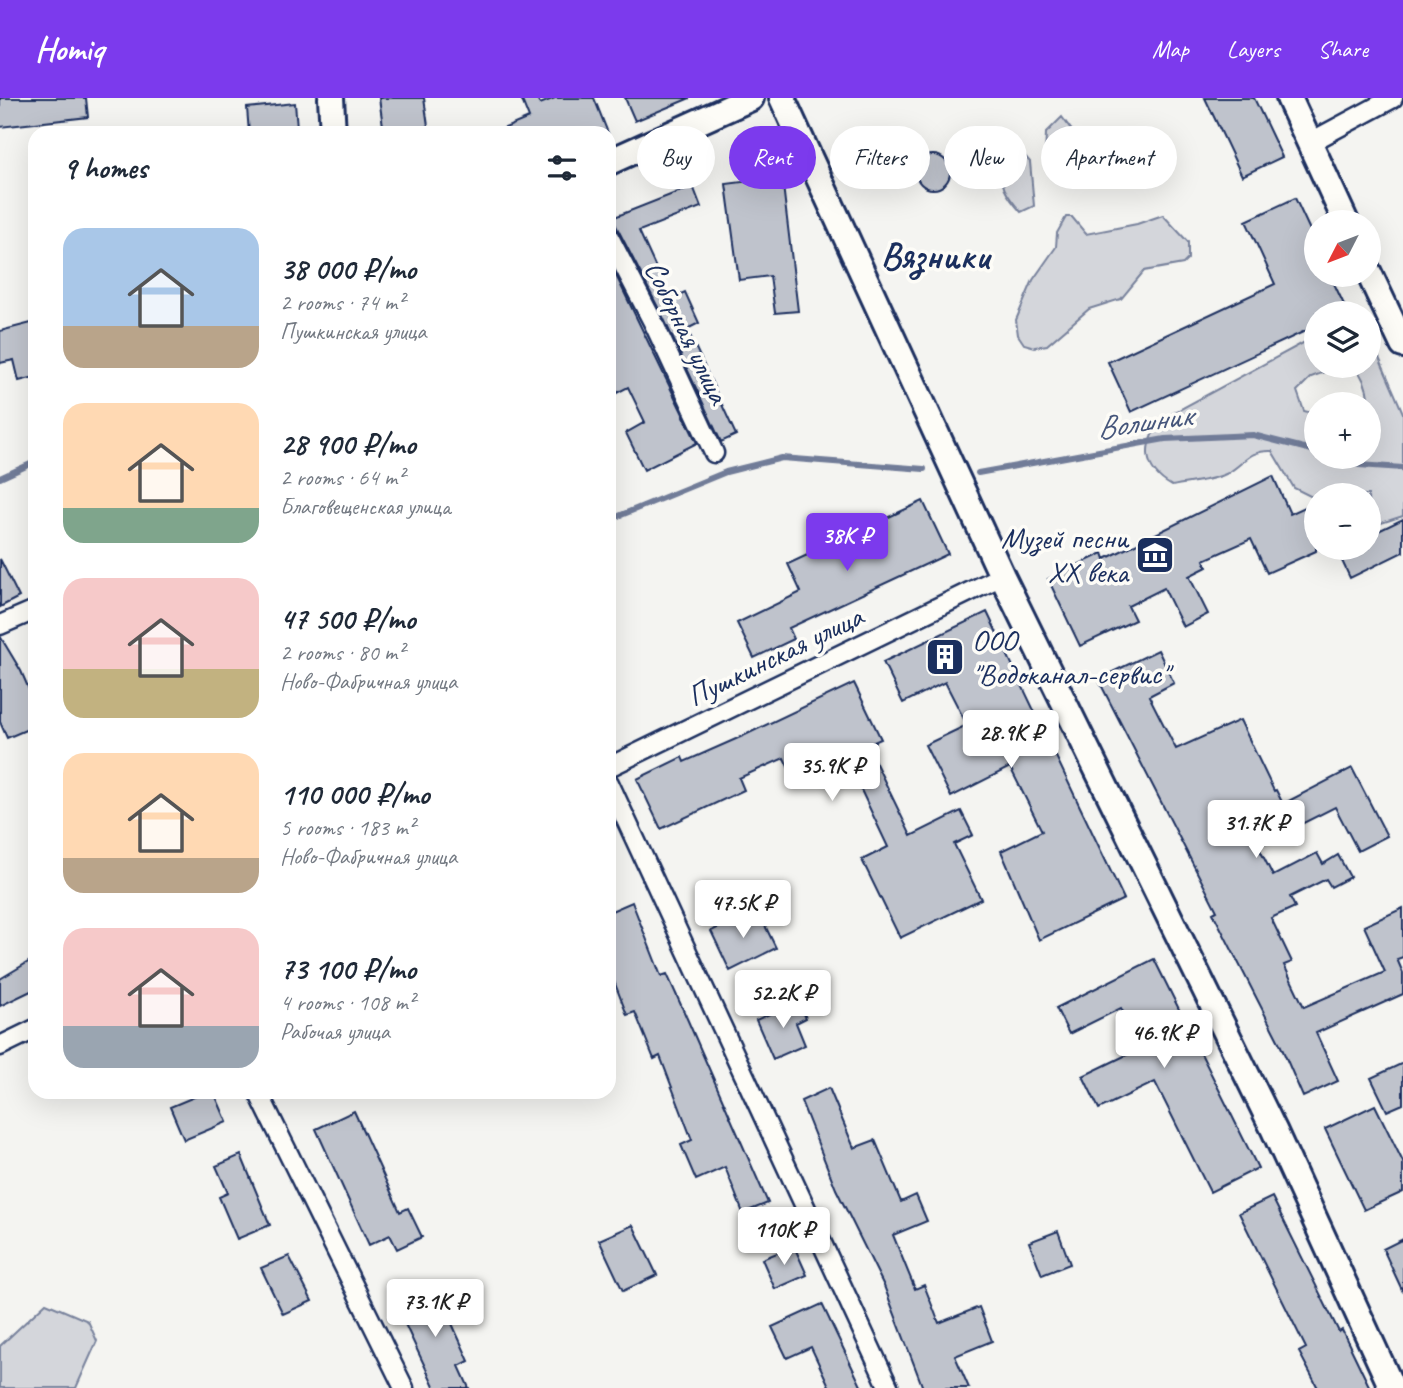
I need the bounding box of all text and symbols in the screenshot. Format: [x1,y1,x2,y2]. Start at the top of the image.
text: Homiq [35,28,104,70]
text: Map [1152,34,1189,64]
text: Layers [1227,34,1280,64]
text: Share [1318,34,1368,64]
chip: Buy [637,126,715,189]
chip: Rent [729,126,816,189]
chip: Filters [830,126,930,189]
chip: New [944,126,1027,189]
chip: Apartment [1041,126,1177,189]
text: 9 homes [63,149,147,187]
icon: filters [543,149,581,187]
north arrow [1304,210,1381,287]
map controls [1304,210,1381,560]
district label: Вязники [881,232,993,280]
text: 38 000 ₽/mo [280,250,416,288]
street label: Соборная улица [636,254,739,411]
icon: home [119,256,203,340]
text: 2 rooms · 74 m² [280,288,404,317]
button: layers [1304,301,1381,378]
text: Пушкинская улица [280,317,426,346]
button: + [1304,392,1381,469]
water label: Волшник [1094,394,1200,448]
text: 28 900 ₽/mo [280,425,416,463]
icon: home [119,431,203,515]
text: 2 rooms · 64 m² [280,463,404,492]
button: − [1304,483,1381,560]
text: Благовещенская улица [280,492,450,521]
pin: 38K ₽ [798,514,896,573]
place label: Музей песни XX века [1001,519,1130,591]
text: 38K ₽ [822,521,872,550]
museum icon: Музей песни XX века [1134,534,1176,576]
street label: Пушкинская улица [681,596,871,715]
text: 47 500 ₽/mo [280,600,415,638]
icon: home [119,606,203,690]
place label: ООО "Водоканал-сервис" [972,621,1174,693]
building icon: ООО "Водоканал-сервис" [924,636,966,678]
text: 2 rooms · 80 m² [280,638,404,667]
text: Ново-Фабричная улица [280,667,457,696]
pin: 28.9K ₽ [946,710,1076,770]
text: 28.9K ₽ [979,718,1043,747]
pin: 35.9K ₽ [767,744,897,803]
text: 35.9K ₽ [800,751,864,780]
text: 110 000 ₽/mo [280,775,429,813]
icon: home [119,781,203,865]
pin: 31.7K ₽ [1191,800,1321,860]
text: 31.7K ₽ [1224,808,1288,837]
text: 5 rooms · 183 m² [280,813,415,842]
text: Ново-Фабричная улица [280,842,457,871]
pin: 47.5K ₽ [678,880,808,940]
text: 47.5K ₽ [711,888,775,917]
text: 73 100 ₽/mo [280,950,416,988]
icon: home [119,956,203,1040]
pin: 52.2K ₽ [718,970,848,1030]
text: 52.2K ₽ [751,978,815,1007]
text: 4 rooms · 108 m² [280,988,415,1017]
pin: 46.9K ₽ [1099,1010,1229,1070]
text: Рабочая улица [280,1017,390,1046]
text: 46.9K ₽ [1132,1018,1196,1047]
pin: 110K ₽ [727,1208,841,1267]
text: 110K ₽ [754,1215,814,1244]
pin: 73.1K ₽ [370,1280,500,1339]
text: 73.1K ₽ [403,1287,467,1316]

